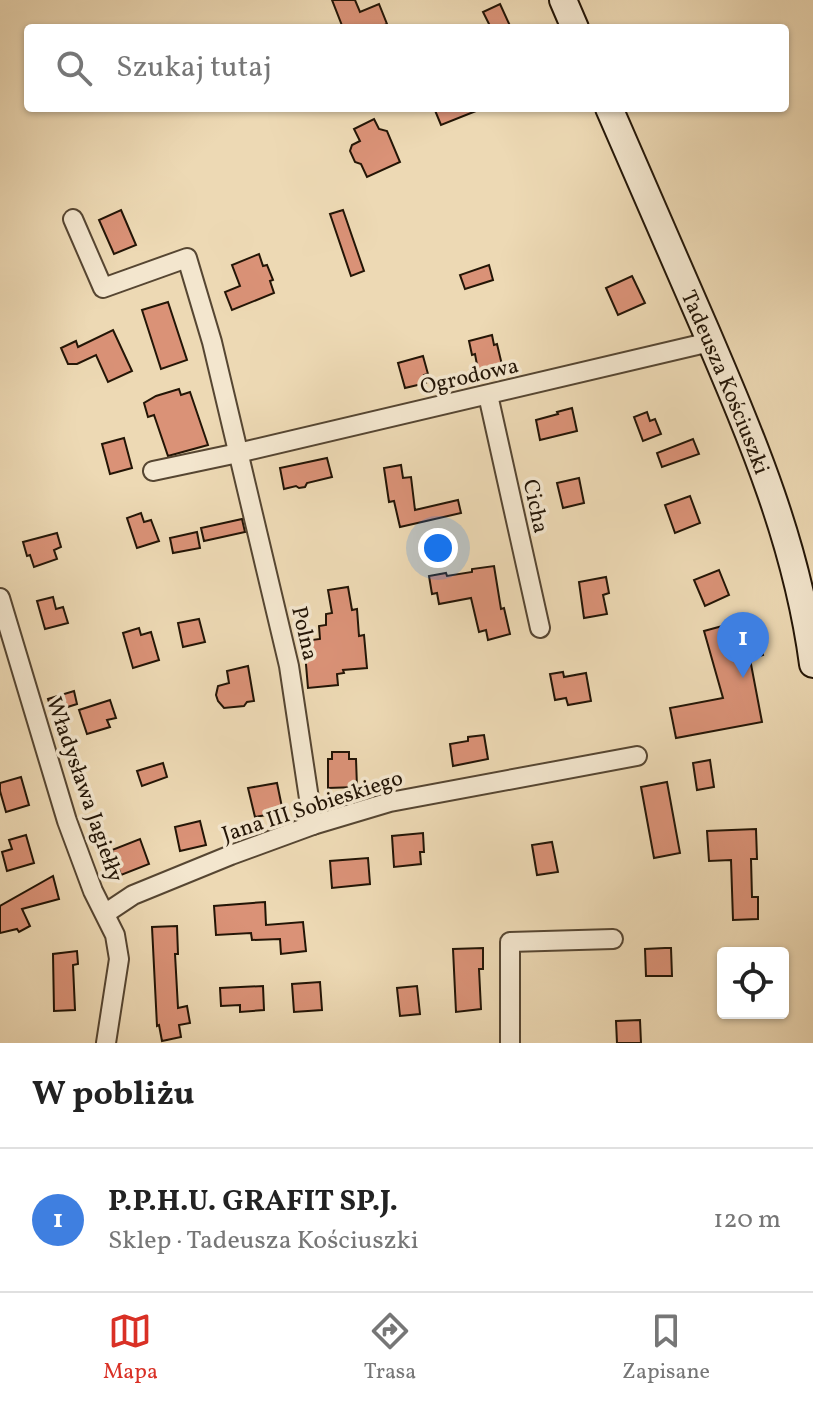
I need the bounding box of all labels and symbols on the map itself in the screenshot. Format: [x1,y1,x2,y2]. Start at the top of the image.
street label: Tadeusza Kościuszki [672,286,776,479]
street label: Ogrodowa [417,351,522,404]
street label: Cicha [514,477,555,536]
your location [418,528,458,568]
street label: Polna [282,604,325,664]
pin: 1 [717,612,769,678]
street label: Władysława Jagiełły [37,693,130,887]
street label: Jana III Sobieskiego [218,763,407,851]

